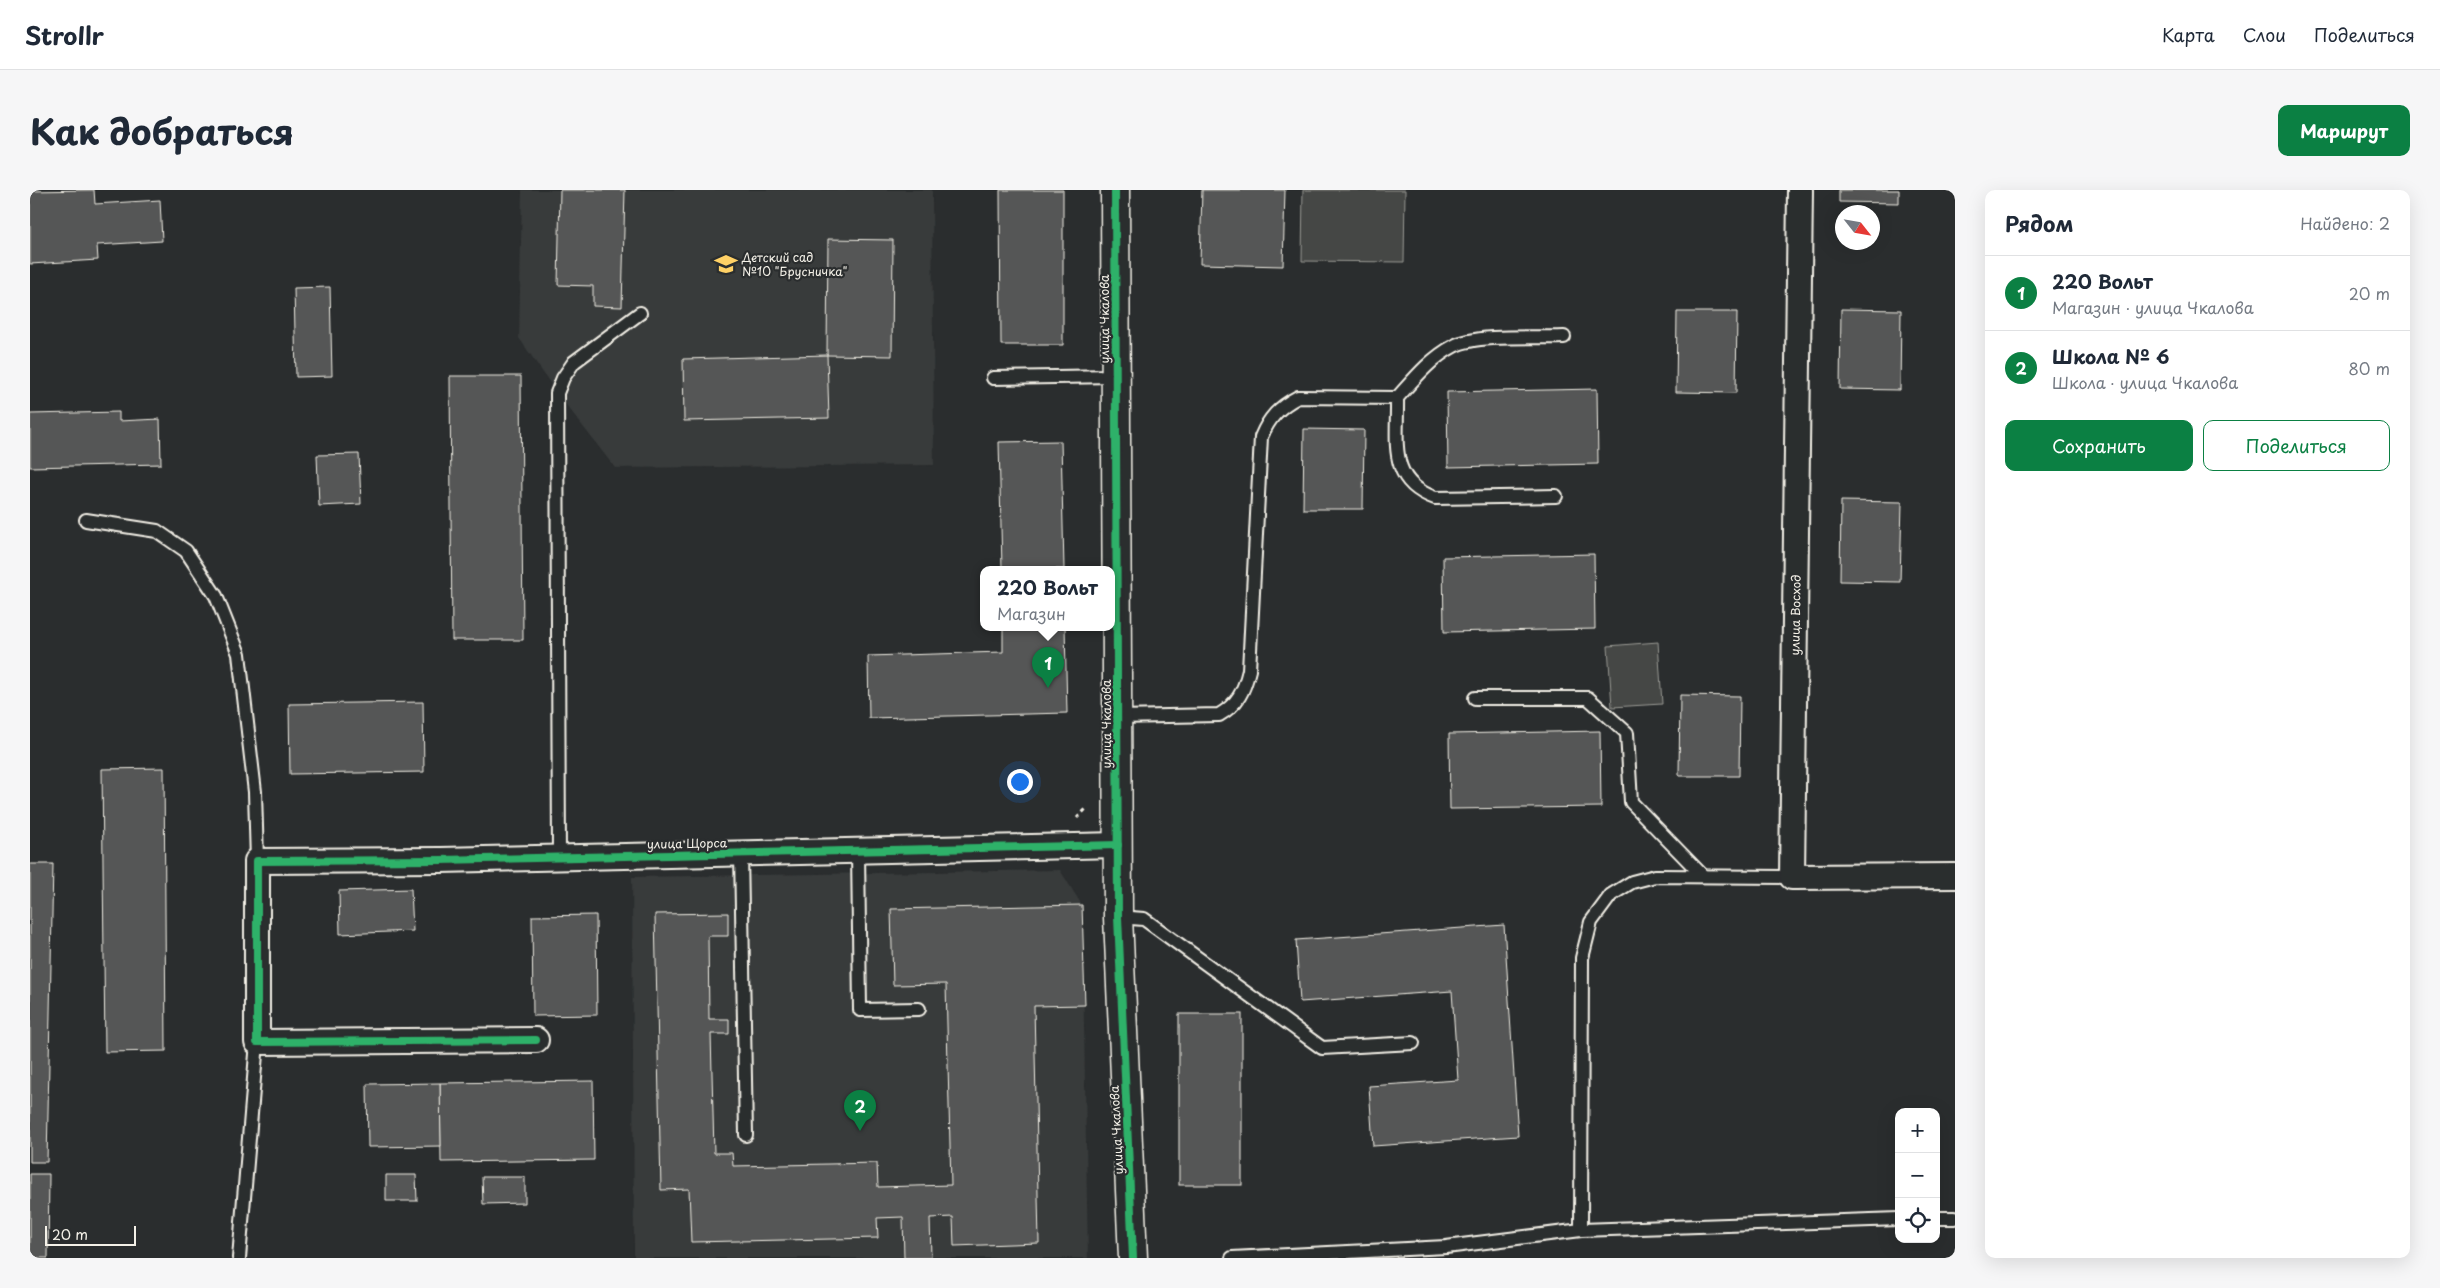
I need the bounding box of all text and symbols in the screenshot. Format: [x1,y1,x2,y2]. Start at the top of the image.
text: Strollr [25,17,104,53]
text: Карта [2162,21,2215,48]
text: Слои [2243,21,2286,48]
text: Поделиться [2314,21,2415,48]
text: Как добраться [30,104,294,157]
button: Маршрут [2278,105,2410,156]
north arrow [1835,205,1880,250]
text: Рядом [2005,207,2073,239]
text: Найдено: 2 [2300,211,2390,235]
place label: Детский сад №10 "Брусничка" [741,248,848,280]
school or university icon: Детский сад №10 "Брусничка" [713,251,739,277]
text: 220 Вольт [2052,267,2153,295]
street label: улица Чкалова [1095,274,1113,364]
text: 1 [2017,281,2025,305]
text: 20 m [2349,281,2390,305]
text: Магазин · улица Чкалова [2052,295,2254,319]
text: Школа № 6 [2052,342,2169,370]
text: 2 [2015,356,2027,380]
text: 80 m [2348,356,2390,380]
text: Школа · улица Чкалова [2052,370,2238,394]
button: Сохранить [2005,420,2193,471]
button: Поделиться [2203,420,2390,471]
popup [980,566,1115,631]
text: 220 Вольт [997,573,1098,601]
street label: улица Восход [1785,574,1805,656]
text: Магазин [997,601,1066,625]
pin: 1 [1032,647,1064,688]
street label: улица Чкалова [1097,679,1115,769]
your location [1007,769,1033,795]
street label: улица Щорса [647,833,728,853]
street label: улица Чкалова [1105,1085,1127,1175]
pin: 2 [844,1090,876,1131]
map controls [1895,1108,1940,1243]
button: + [1895,1108,1940,1153]
button: − [1895,1153,1940,1198]
button: locate [1895,1198,1940,1243]
scale bar [45,1223,136,1246]
text: 20 m [52,1224,88,1245]

